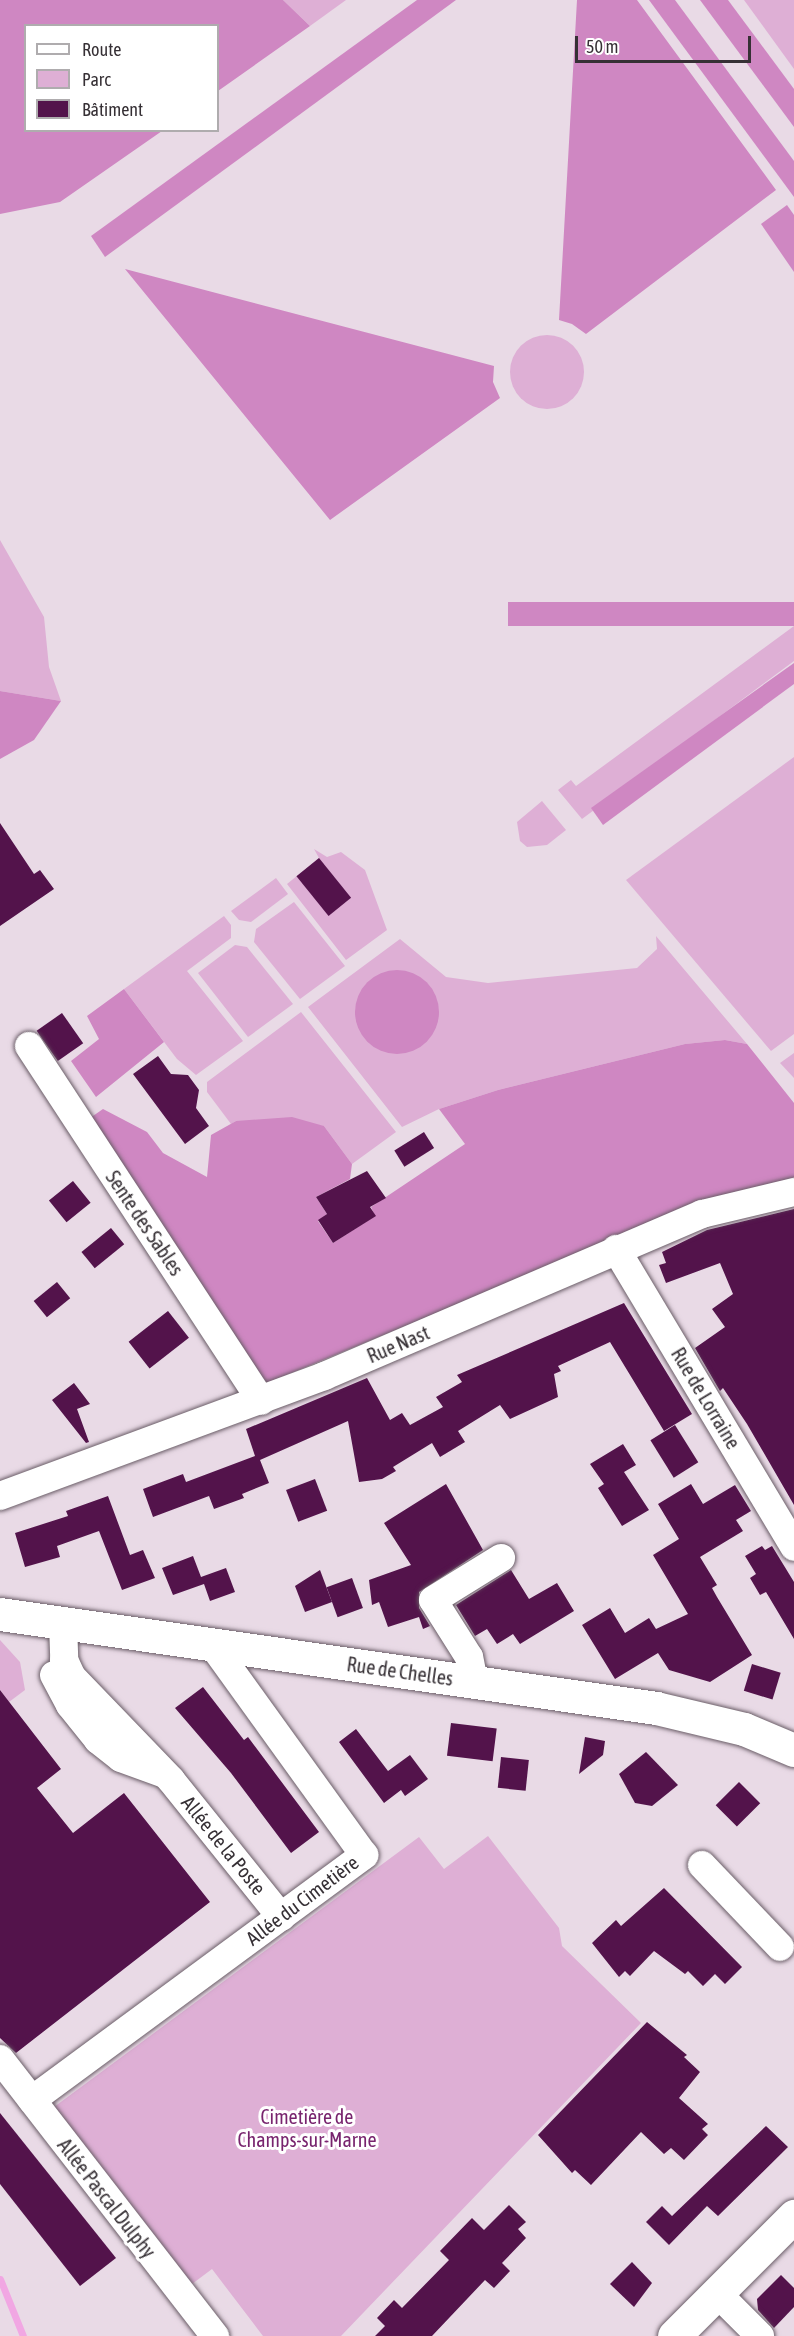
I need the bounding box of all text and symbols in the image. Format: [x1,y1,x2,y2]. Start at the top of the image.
legend [24,24,219,132]
scale bar [578,24,754,62]
text: 50 m [586,36,618,57]
text: Route [82,39,121,60]
text: Parc [82,69,111,90]
text: Bâtiment [82,99,143,120]
street label: Sente des Sables [101,1166,189,1280]
street label: Rue Nast [363,1320,433,1368]
street label: Rue de Lorraine [666,1343,746,1453]
street label: Rue de Chelles [345,1652,455,1690]
street label: Allée de la Poste [177,1791,271,1899]
street label: Allée du Cimetière [241,1850,363,1950]
park label: Cimetière de Champs-sur-Marne [238,2105,376,2152]
street label: Allée Pascal Dulphy [53,2133,161,2263]

